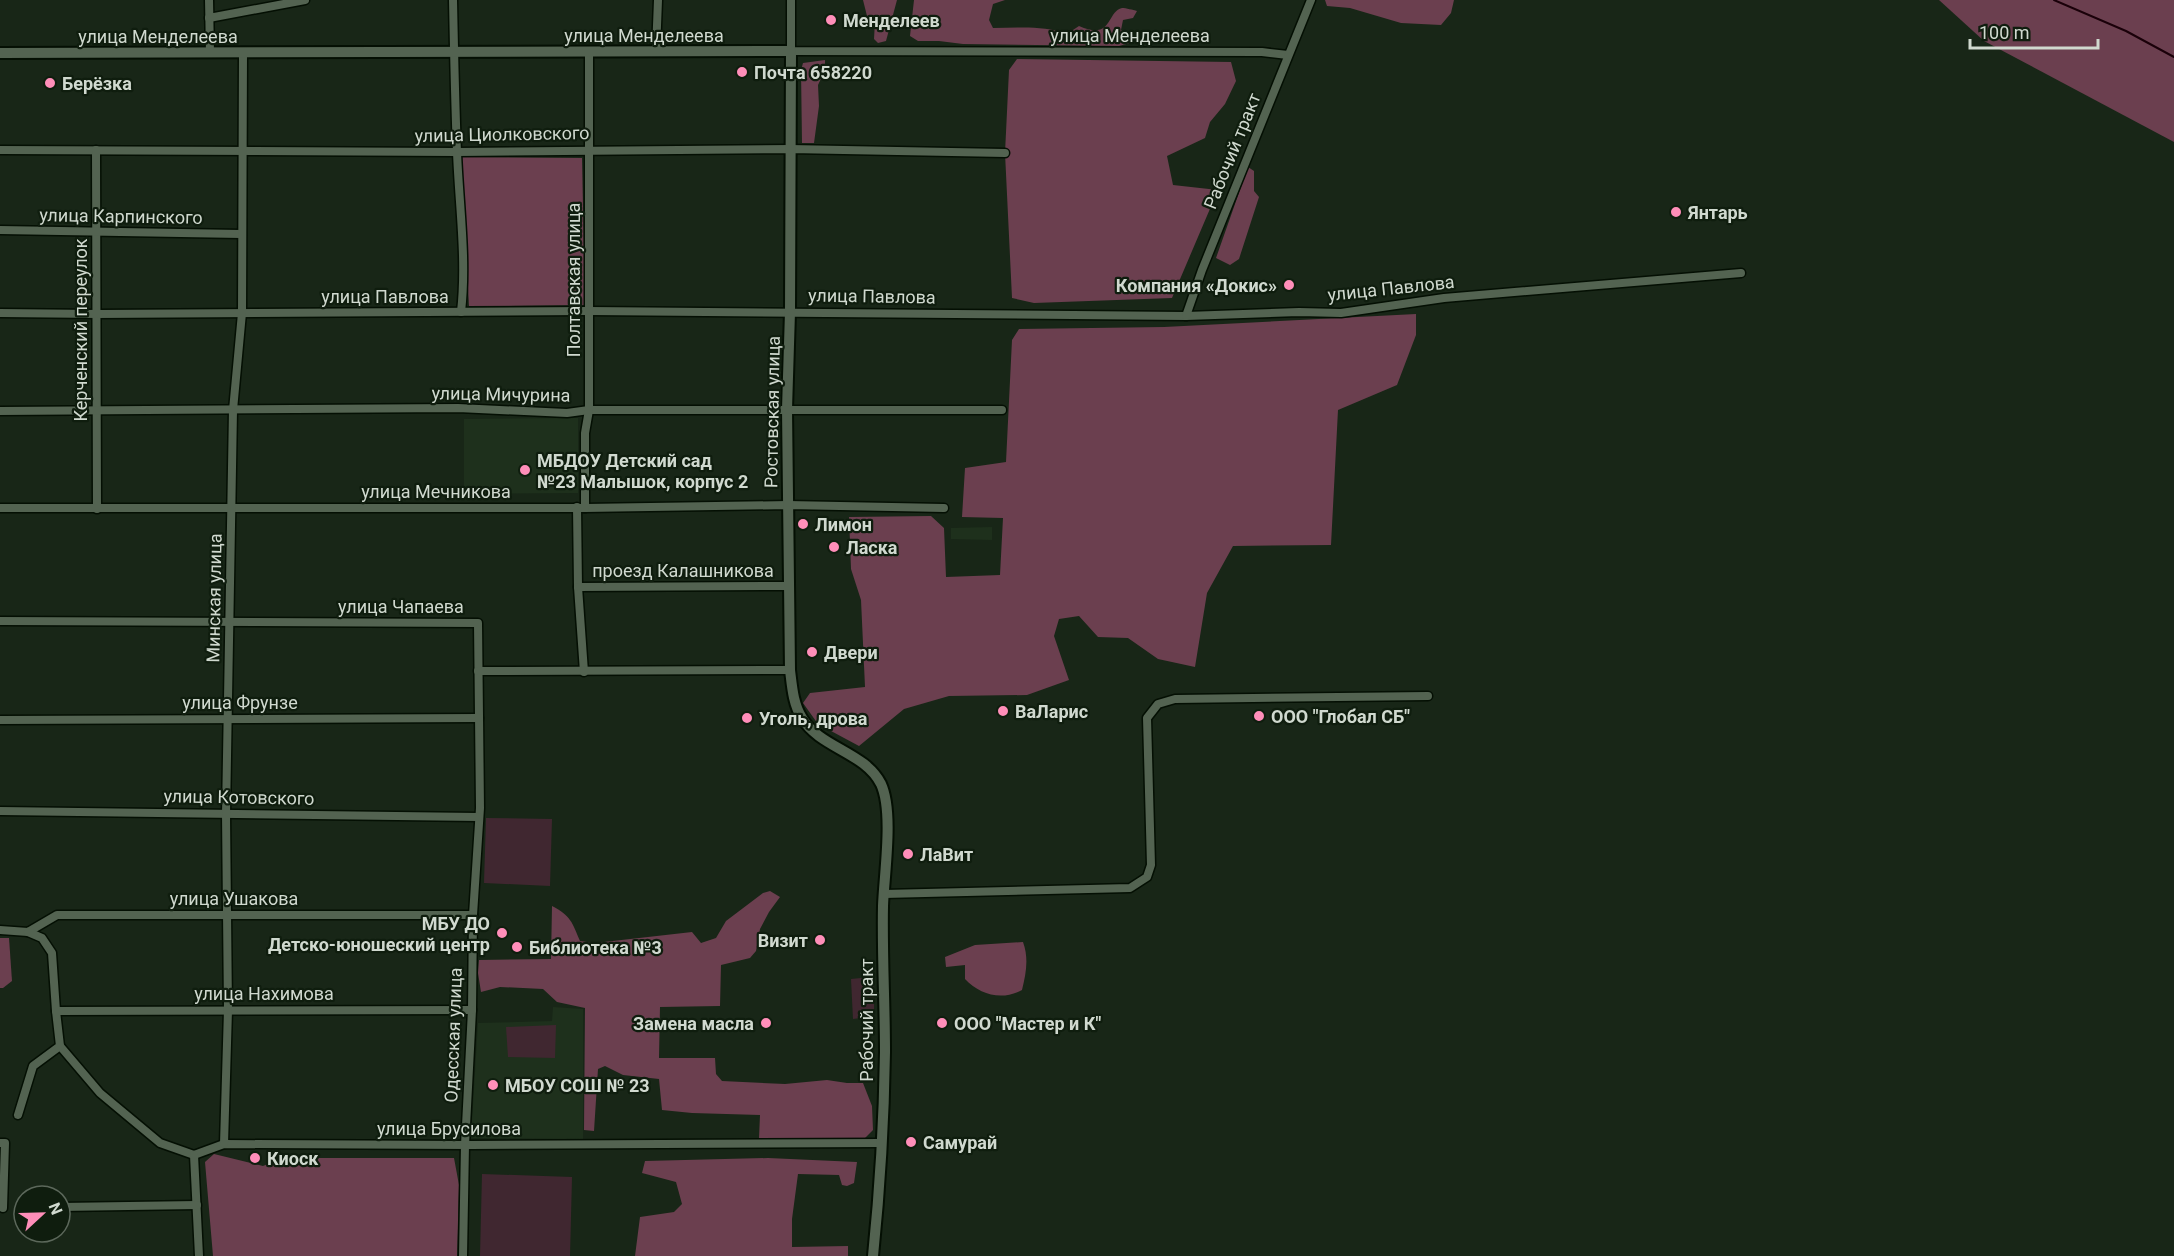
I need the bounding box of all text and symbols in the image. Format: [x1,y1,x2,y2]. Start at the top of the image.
place label: Менделеев [843,10,940,31]
scale bar [1970,12,2098,50]
marker: Менделеев [824,13,838,27]
text: 100 m [1979,22,2030,43]
street label: улица Менделеева [564,25,724,46]
street label: улица Менделеева [1050,25,1210,46]
street label: улица Менделеева [78,26,238,47]
place label: Почта 658220 [754,62,872,83]
marker: Почта 658220 [735,65,749,79]
place label: Берёзка [62,73,132,94]
marker: Берёзка [43,76,57,90]
street label: Рабочий тракт [1199,90,1265,212]
street label: улица Циолковского [414,122,590,146]
place label: Янтарь [1687,202,1748,223]
street label: Полтавская улица [563,203,584,357]
street label: улица Карпинского [39,204,203,228]
marker: Янтарь [1669,205,1683,219]
street label: Керченский переулок [70,238,91,422]
street label: улица Павлова [1326,271,1456,305]
place label: Компания «Докис» [1116,275,1277,296]
marker: Компания «Докис» [1282,278,1296,292]
street label: улица Павлова [808,284,936,308]
street label: улица Павлова [321,286,449,307]
street label: Ростовская улица [760,336,784,488]
street label: улица Мичурина [431,382,571,406]
place label: МБДОУ Детский сад №23 Малышок, корпус 2 [537,450,748,492]
marker: МБДОУ Детский сад №23 Малышок, корпус 2 [518,463,532,477]
street label: улица Мечникова [361,481,511,502]
place label: Лимон [815,514,872,535]
marker: Лимон [796,517,810,531]
street label: Минская улица [202,533,226,663]
place label: Ласка [846,537,898,558]
marker: Ласка [827,540,841,554]
street label: проезд Калашникова [592,560,774,581]
street label: улица Чапаева [338,596,464,617]
place label: Двери [824,642,878,663]
marker: Двери [805,645,819,659]
street label: улица Фрунзе [182,692,298,713]
place label: ВаЛарис [1015,701,1088,722]
marker: ВаЛарис [996,704,1010,718]
place label: ООО "Глобал СБ" [1271,706,1410,727]
place label: Уголь, дрова [759,708,868,729]
marker: ООО "Глобал СБ" [1252,709,1266,723]
marker: Уголь, дрова [740,711,754,725]
street label: улица Котовского [163,785,315,809]
place label: ЛаВит [920,844,973,865]
marker: ЛаВит [901,847,915,861]
street label: улица Ушакова [170,888,298,909]
place label: МБУ ДО Детско-юношеский центр [268,913,490,955]
marker: МБУ ДО Детско-юношеский центр [495,926,509,940]
place label: Визит [758,930,808,951]
marker: Визит [813,933,827,947]
place label: Библиотека №3 [529,937,662,958]
marker: Библиотека №3 [510,940,524,954]
street label: Рабочий тракт [856,958,877,1082]
street label: Одесская улица [440,967,466,1103]
street label: улица Нахимова [194,983,334,1004]
place label: Замена масла [633,1013,754,1034]
place label: ООО "Мастер и К" [954,1013,1101,1034]
marker: Замена масла [759,1016,773,1030]
marker: ООО "Мастер и К" [935,1016,949,1030]
place label: МБОУ СОШ № 23 [505,1075,650,1096]
marker: МБОУ СОШ № 23 [486,1078,500,1092]
street label: улица Брусилова [377,1118,521,1139]
place label: Самурай [923,1132,997,1153]
marker: Самурай [904,1135,918,1149]
place label: Киоск [267,1148,319,1169]
marker: Киоск [248,1151,262,1165]
north arrow [12,1184,72,1244]
text: N [45,1200,66,1217]

